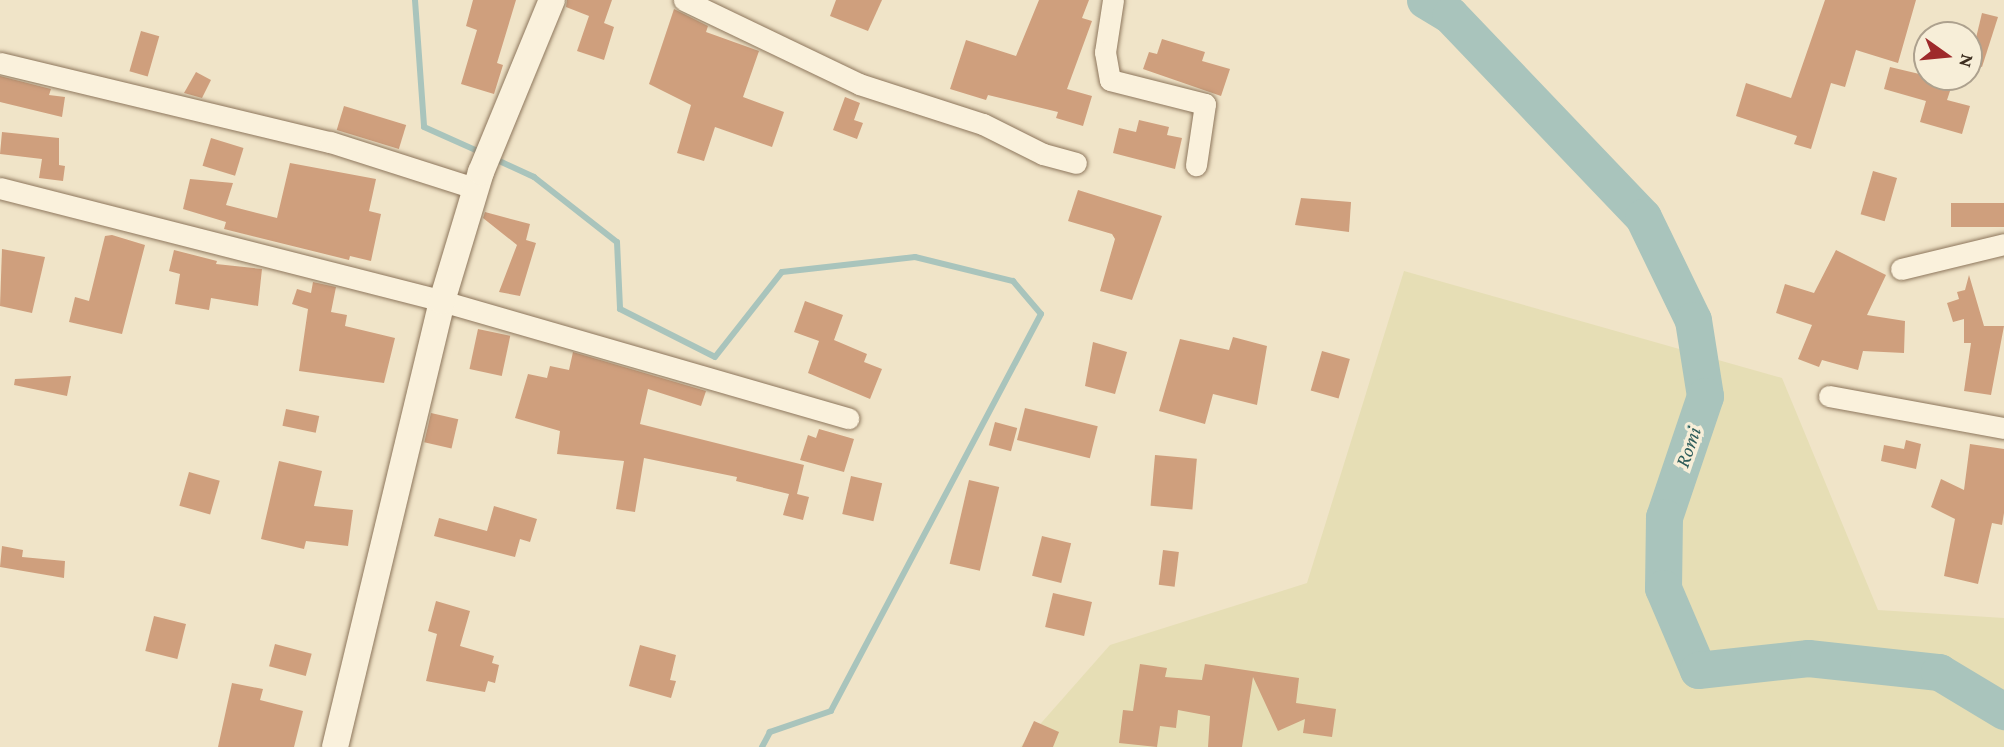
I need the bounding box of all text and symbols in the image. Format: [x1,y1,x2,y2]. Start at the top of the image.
north arrow [1913,21,1983,91]
text: N [1955,52,1979,70]
water label: Romi [1669,423,1707,471]

